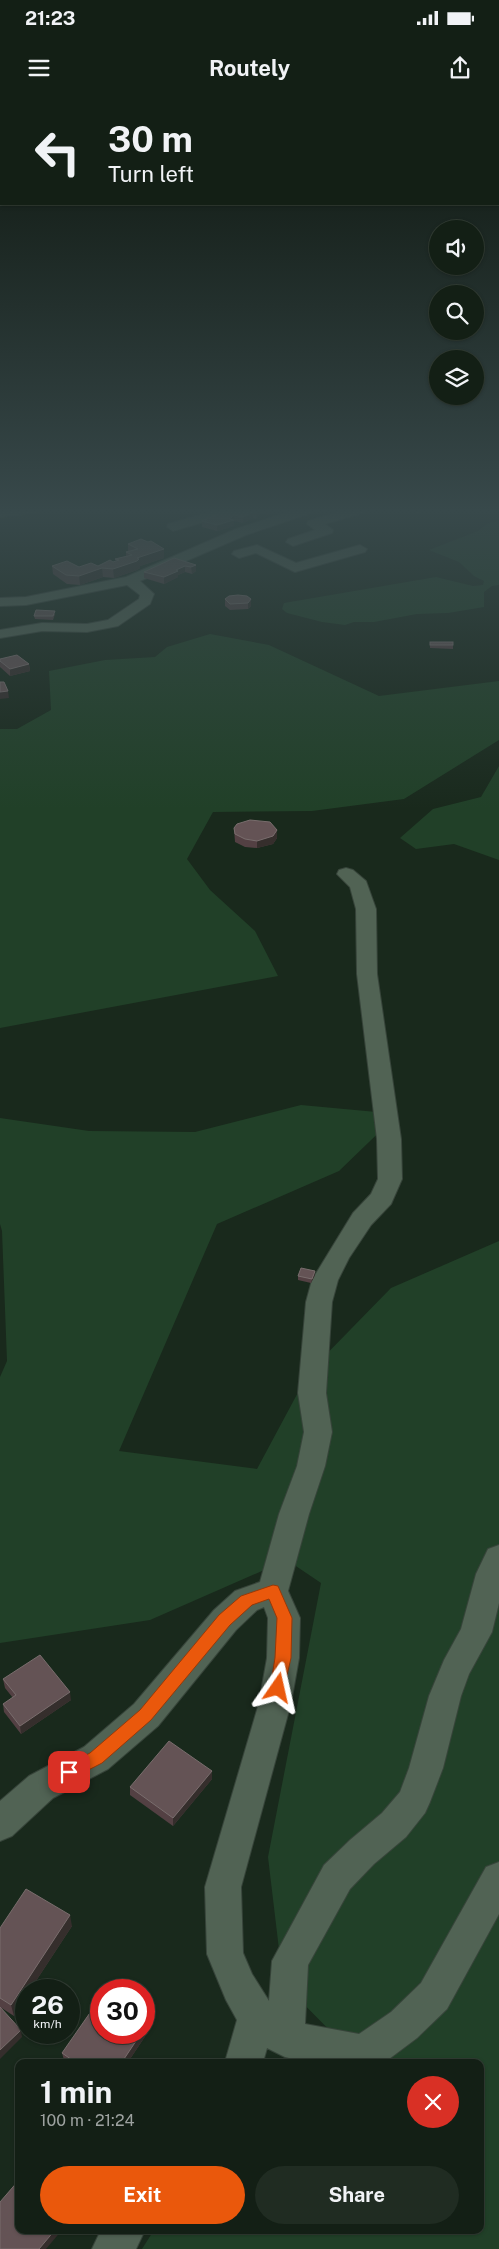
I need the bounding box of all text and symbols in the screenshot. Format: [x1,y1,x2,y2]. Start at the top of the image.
text: 21:23 [25,7,75,29]
icon: menu [25,54,53,82]
icon: share [446,54,474,82]
text: Routely [209,55,290,81]
text: 30 m [108,119,193,160]
icon: left [25,120,90,185]
text: Turn left [108,161,194,187]
map controls [429,220,484,405]
button: sound [429,220,484,275]
button: search [429,285,484,340]
button: layers [429,350,484,405]
position arrow [251,1661,303,1713]
pin [48,1751,90,1793]
icon: arrive [55,1758,83,1786]
speed limit sign: 30 [90,1979,155,2044]
text: 26 [31,1990,64,2020]
text: km/h [33,2017,62,2031]
text: 1 min [40,2074,112,2110]
button: close [407,2076,459,2128]
text: 100 m · 21:24 [40,2111,135,2130]
button: Exit [40,2166,245,2224]
button: Share [255,2166,459,2224]

